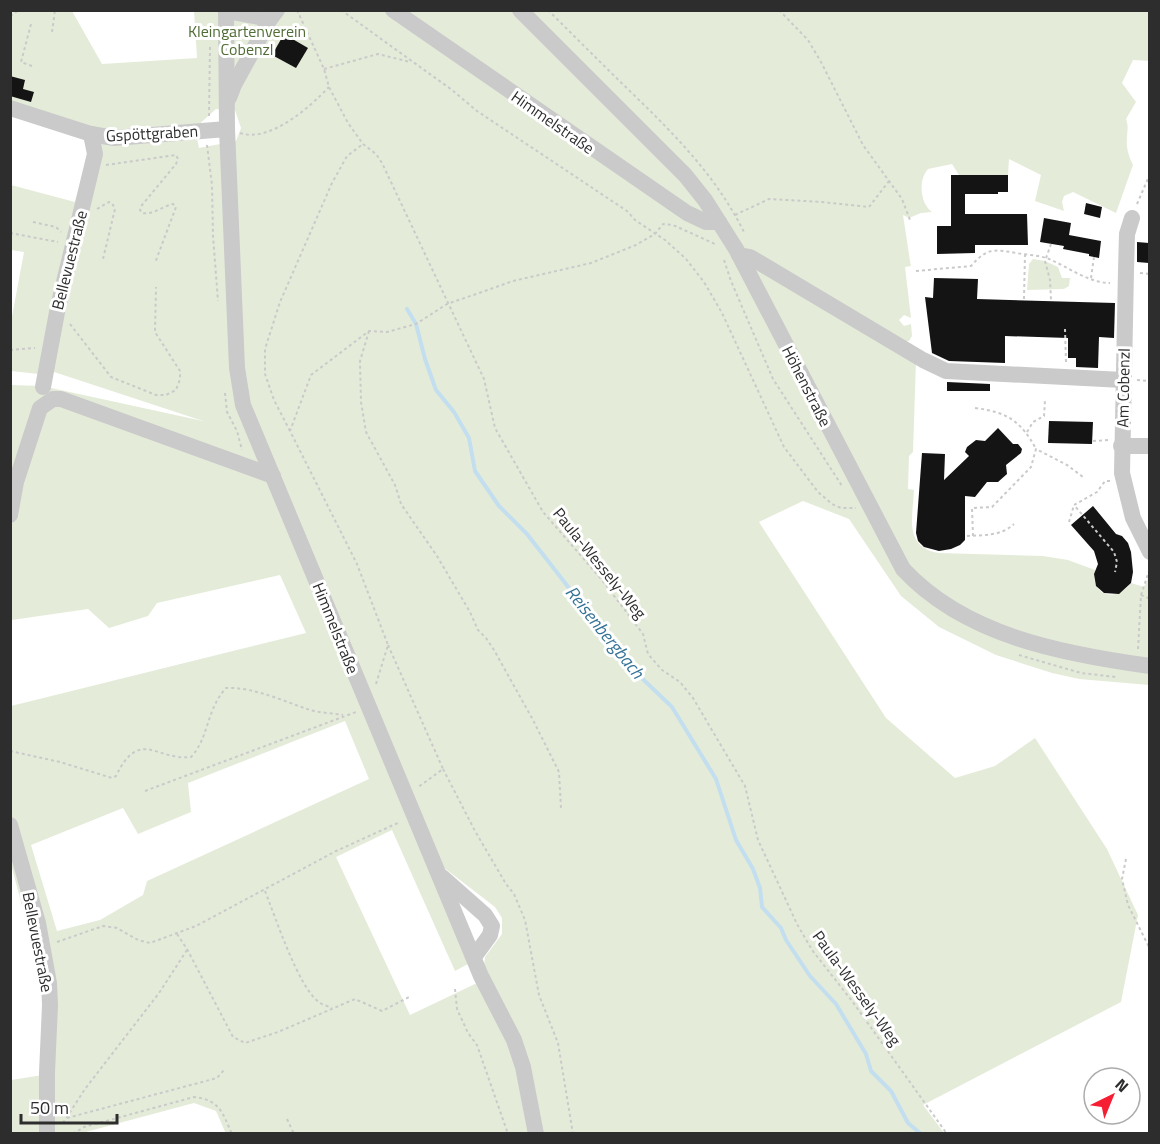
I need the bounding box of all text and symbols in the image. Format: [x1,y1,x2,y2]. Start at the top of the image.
park label: Kleingartenverein Cobenzl [188,19,306,61]
street label: Himmelstraße [507,84,599,160]
street label: Gspöttgraben [105,119,199,147]
street label: Bellevuestraße [45,208,93,312]
street label: Höhenstraße [776,341,838,431]
street label: Am Cobenzl [1110,348,1136,428]
street label: Paula-Wessely-Weg [547,502,653,624]
street label: Himmelstraße [307,579,365,677]
water label: Reisenbergbach [559,580,652,685]
street label: Bellevuestraße [17,890,59,994]
street label: Paula-Wessely-Weg [807,925,907,1051]
north arrow [1082,1066,1142,1126]
text: N [1110,1072,1134,1098]
scale bar [21,1087,117,1125]
text: 50 m [30,1094,69,1121]

